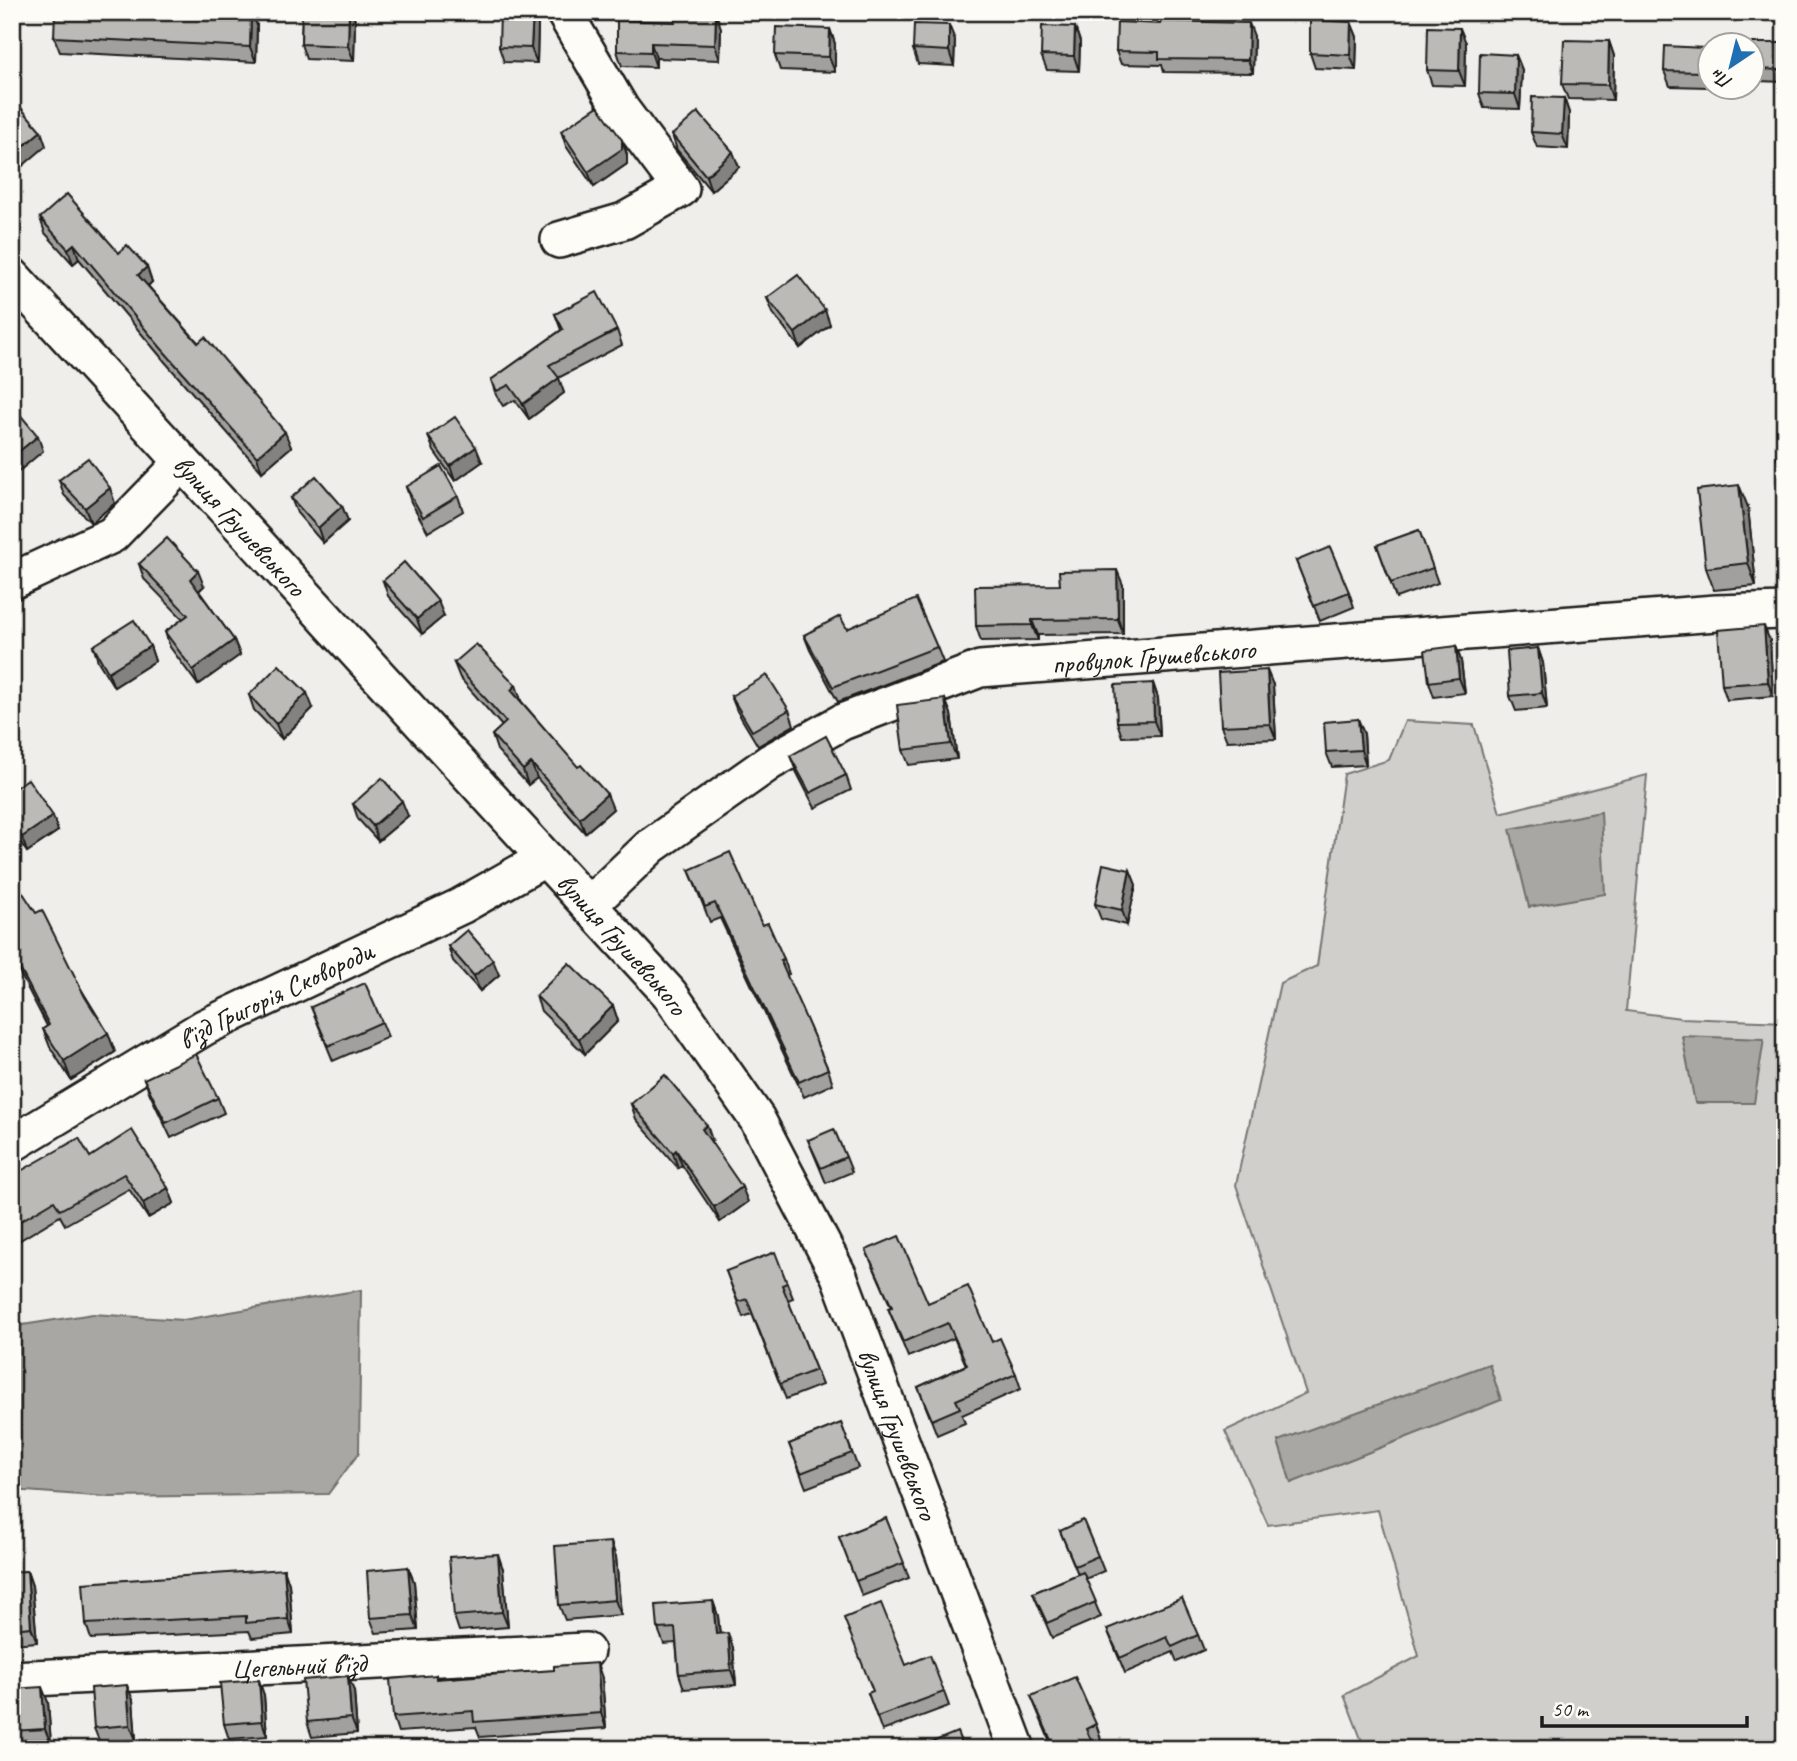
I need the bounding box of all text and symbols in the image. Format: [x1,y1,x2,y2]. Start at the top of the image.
north arrow [1696,32,1766,102]
text: Пн [1705,63,1737,95]
street label: вулиця Грушевського [167,447,316,605]
street label: провулок Грушевського [1050,630,1259,681]
street label: вулиця Грушевського [550,865,698,1023]
street label: в'їзд Григорія Сковороди [171,932,380,1057]
street label: вулиця Грушевського [850,1343,947,1526]
street label: Цегельний в'їзд [231,1644,370,1686]
scale bar [1542,1684,1746,1728]
text: 50 m [1552,1696,1590,1722]

